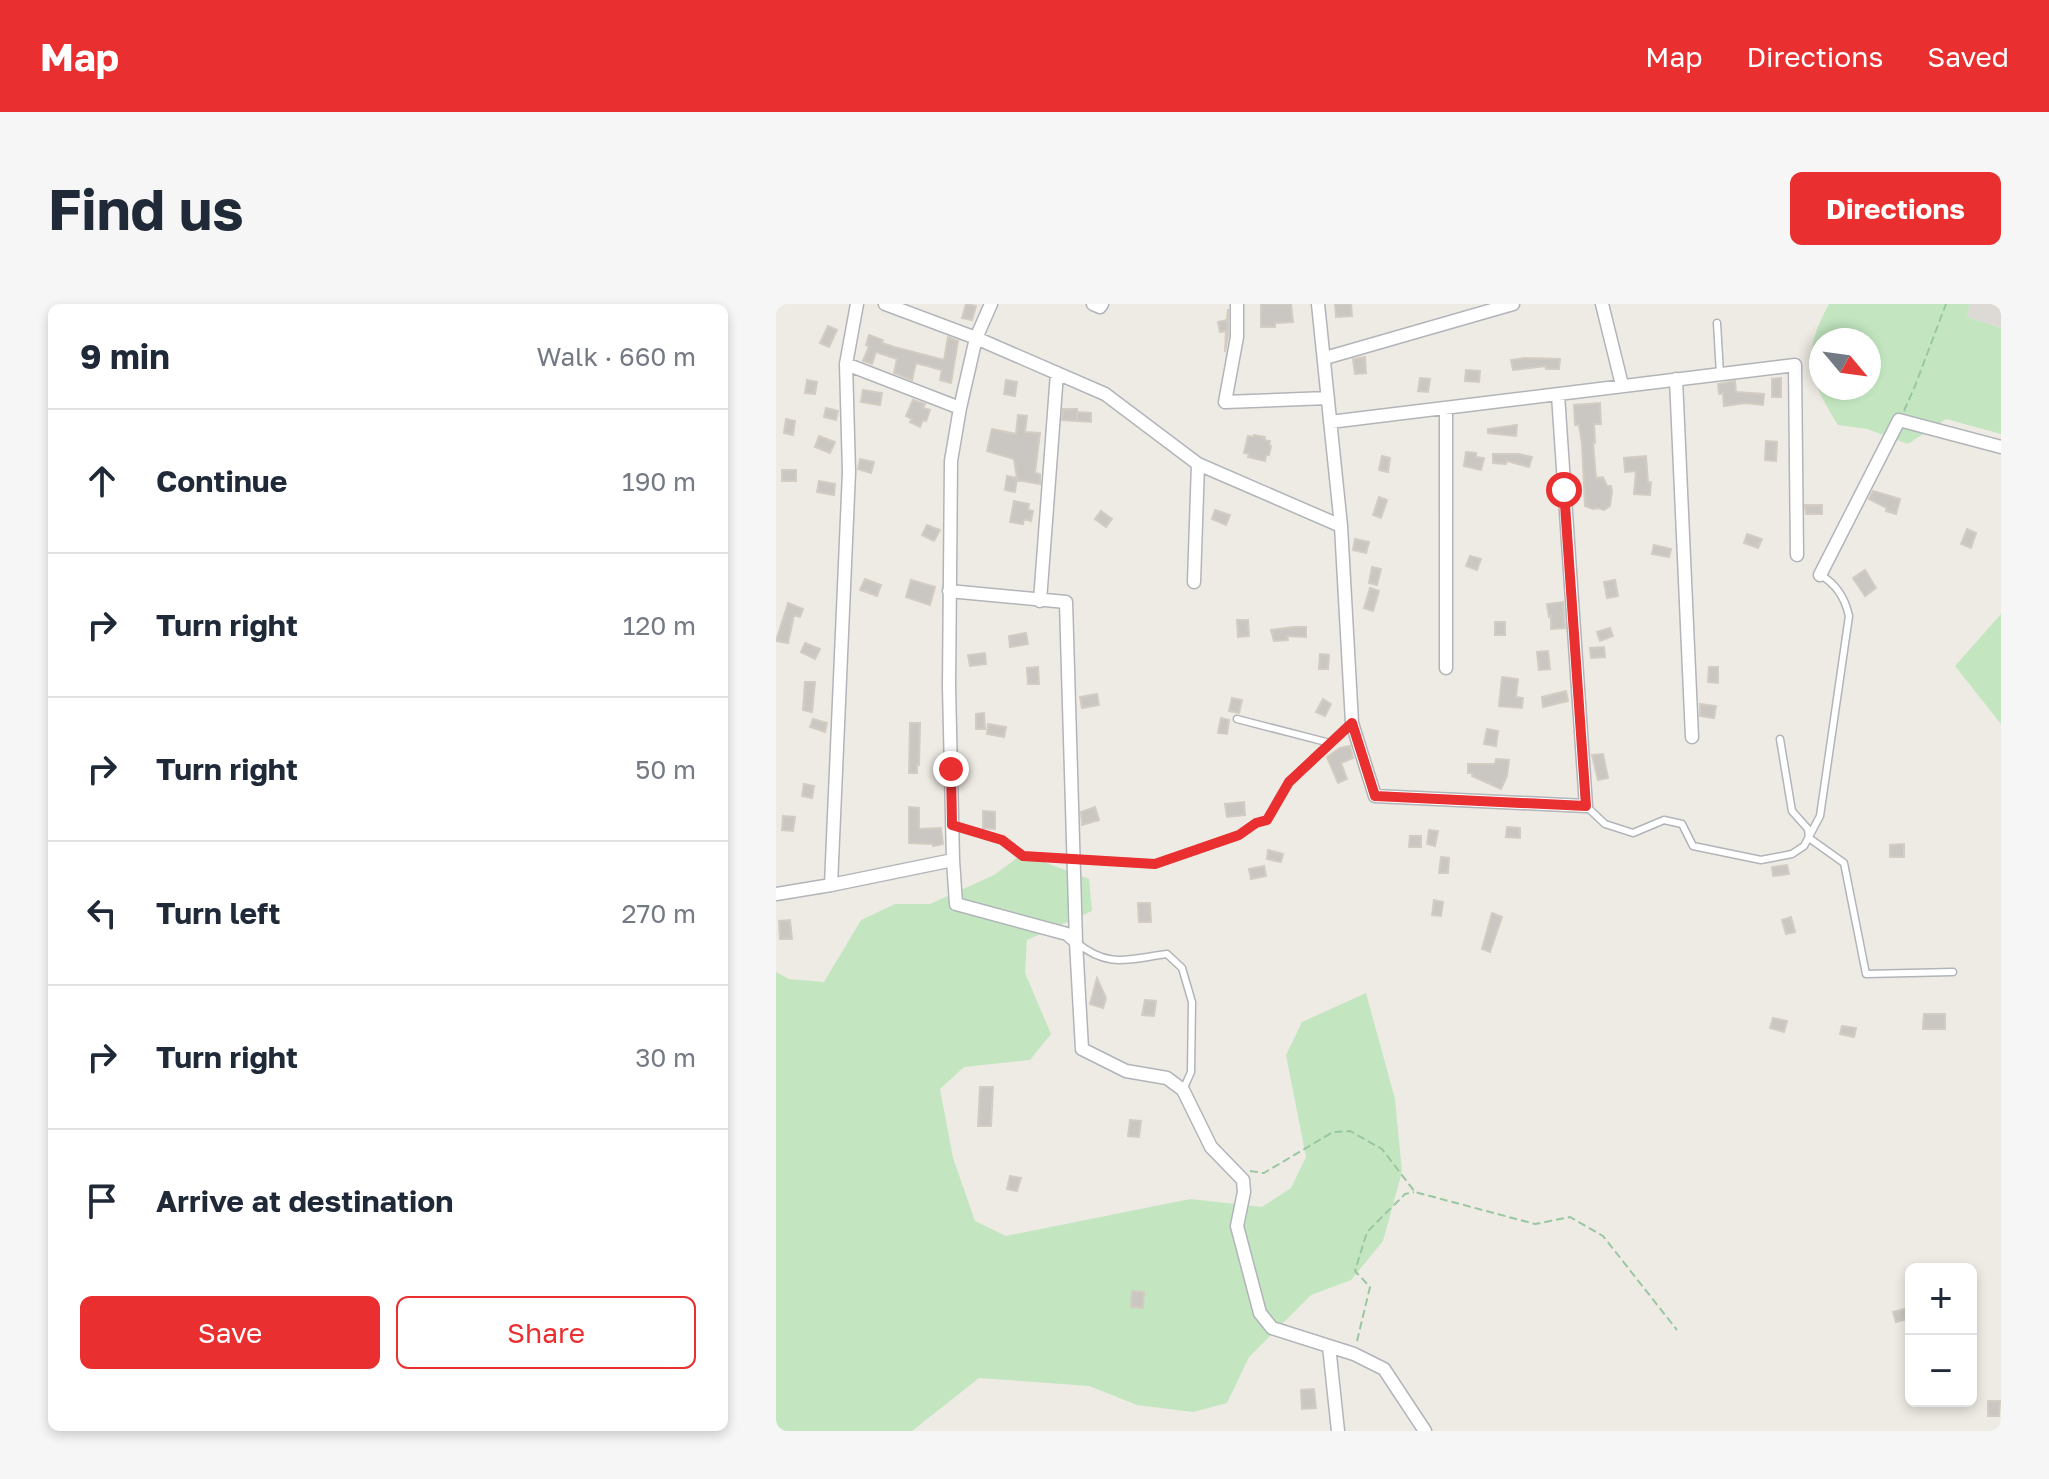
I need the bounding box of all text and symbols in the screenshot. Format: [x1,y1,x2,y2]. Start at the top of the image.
text: Map [40,34,119,79]
text: Map [1645,40,1702,73]
text: Directions [1746,40,1883,73]
text: Saved [1927,40,2009,73]
button: Directions [1790,172,2001,245]
text: Find us [48,175,244,242]
north arrow [1809,328,1881,400]
text: 9 min [80,336,170,376]
text: Walk · 660 m [536,341,696,372]
icon: ahead [80,459,124,503]
text: Continue [156,463,287,499]
text: 190 m [622,466,696,497]
route start [1546,472,1582,508]
icon: right [80,603,124,647]
text: Turn right [156,607,298,643]
text: 120 m [623,610,696,641]
icon: right [80,747,124,791]
text: Turn right [156,751,298,787]
route end [933,751,969,787]
text: 50 m [635,754,696,785]
icon: left [80,891,124,935]
text: Turn left [156,895,281,931]
text: 270 m [622,898,696,929]
icon: right [80,1035,124,1079]
text: Turn right [156,1039,298,1075]
text: 30 m [635,1042,696,1073]
icon: arrive [80,1179,124,1223]
text: Arrive at destination [156,1183,453,1219]
map controls [1905,1263,1977,1407]
button: + [1905,1263,1977,1335]
button: Save [80,1296,380,1369]
button: Share [396,1296,696,1369]
button: − [1905,1335,1977,1407]

